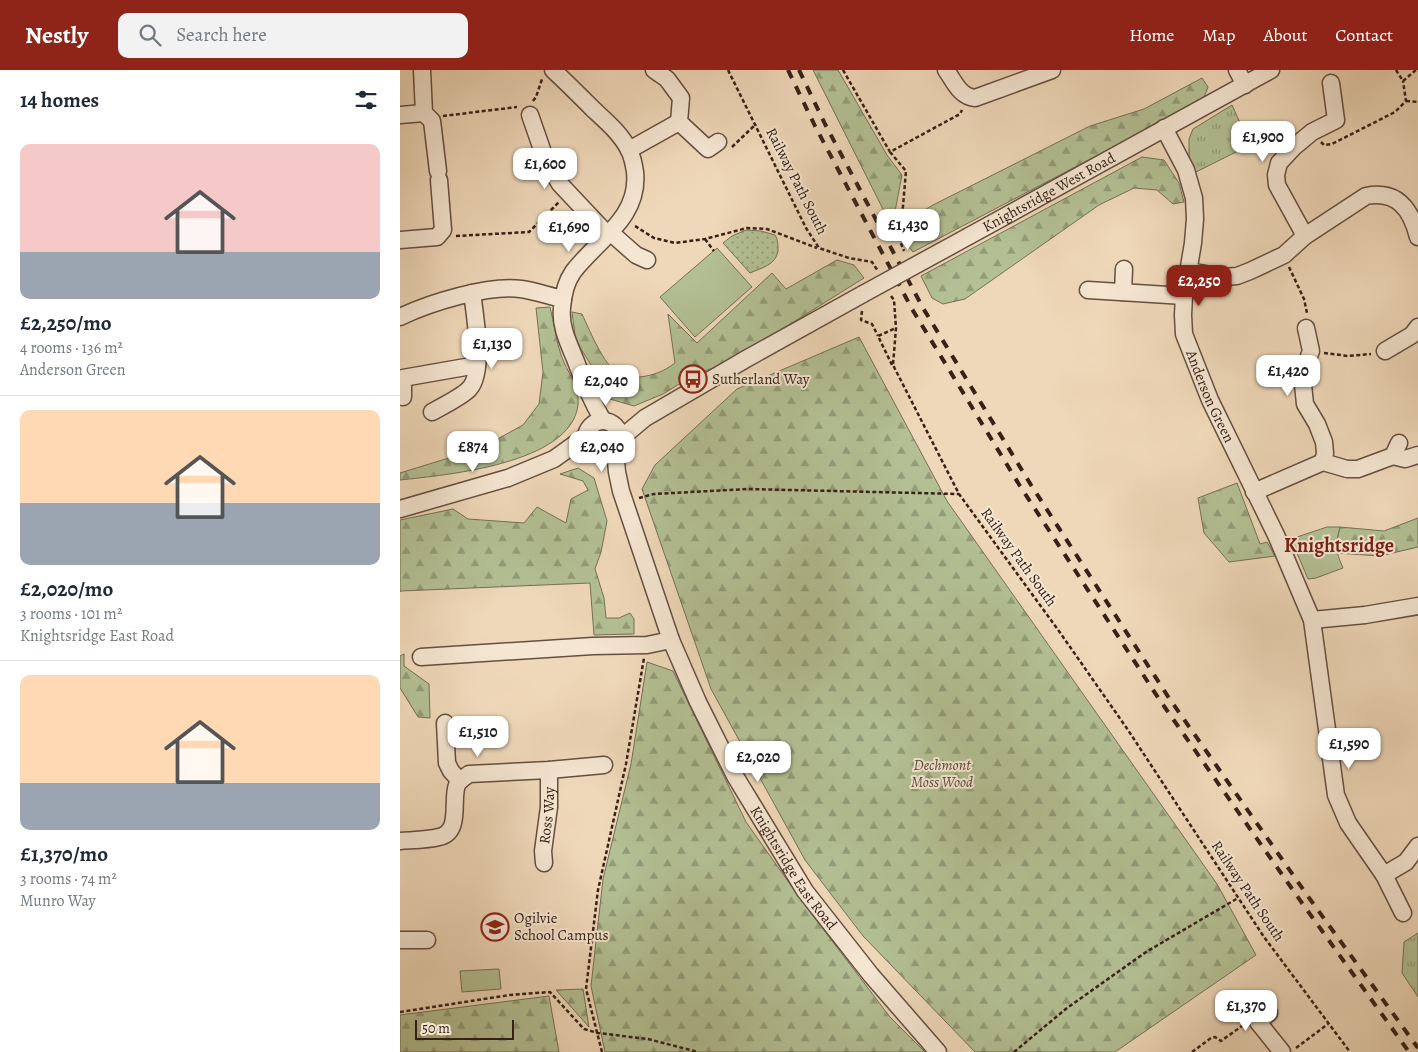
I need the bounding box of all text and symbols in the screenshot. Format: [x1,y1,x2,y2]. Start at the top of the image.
search box [118,13,468,58]
text: Nestly [25,19,88,51]
icon: search [136,21,164,49]
text: Search here [176,22,267,48]
text: Home [1129,23,1174,47]
text: Map [1202,23,1235,47]
text: About [1263,23,1307,47]
text: Contact [1335,23,1393,47]
text: 14 homes [20,86,99,114]
icon: filters [352,86,380,114]
pin: £1,900 [1222,121,1304,163]
street label: Railway Path South [761,124,833,238]
text: £1,900 [1242,126,1284,148]
street label: Knightsridge West Road [979,147,1119,237]
pin: £1,600 [504,148,586,190]
text: £1,600 [524,153,566,175]
icon: home [155,177,245,267]
pin: £1,430 [867,208,949,251]
pin: £1,690 [528,210,610,253]
text: £1,430 [888,214,928,236]
text: £1,690 [548,216,590,238]
pin: £2,250 [1158,264,1240,307]
text: £2,250 [1178,270,1220,292]
text: £2,250/mo [20,309,112,337]
pin: £1,130 [451,328,533,370]
text: £1,130 [473,333,512,355]
text: 4 rooms · 136 m² [20,337,123,359]
street label: Anderson Green [1181,346,1239,446]
pin: £1,420 [1247,354,1329,397]
text: Anderson Green [20,359,125,381]
text: £1,420 [1267,360,1309,382]
pin: £2,040 [565,364,647,407]
bus stop icon: Sutherland Way [678,364,708,394]
place label: Sutherland Way [712,369,810,389]
text: £2,040 [584,370,628,392]
pin: £874 [443,430,503,473]
pin: £2,040 [561,430,643,473]
text: £874 [458,436,488,458]
text: £2,040 [580,436,624,458]
icon: home [155,442,245,532]
street label: Railway Path South [976,504,1062,610]
district label: Knightsridge [1284,532,1394,559]
text: £2,020/mo [20,575,113,603]
text: 3 rooms · 101 m² [20,603,122,625]
text: Knightsridge East Road [20,625,174,647]
icon: home [155,707,245,797]
pin: £1,510 [437,716,519,758]
text: £1,510 [459,721,497,743]
pin: £1,590 [1308,728,1390,770]
text: £1,590 [1329,733,1369,755]
pin: £2,020 [717,740,799,783]
text: £2,020 [736,746,780,768]
park label: Dechmont Moss Wood [911,755,973,792]
street label: Ross Way [534,786,559,845]
street label: Knightsridge East Road [746,802,842,935]
street label: Railway Path South [1207,837,1289,945]
text: £1,370/mo [20,840,108,868]
text: 3 rooms · 74 m² [20,868,117,890]
text: Munro Way [20,890,96,912]
place label: Ogilvie School Campus [514,908,609,945]
school or university icon: Ogilvie School Campus [480,912,510,942]
pin: £1,370 [1205,990,1287,1032]
text: £1,370 [1226,995,1266,1017]
scale bar [415,1017,514,1040]
text: 50 m [422,1019,450,1038]

